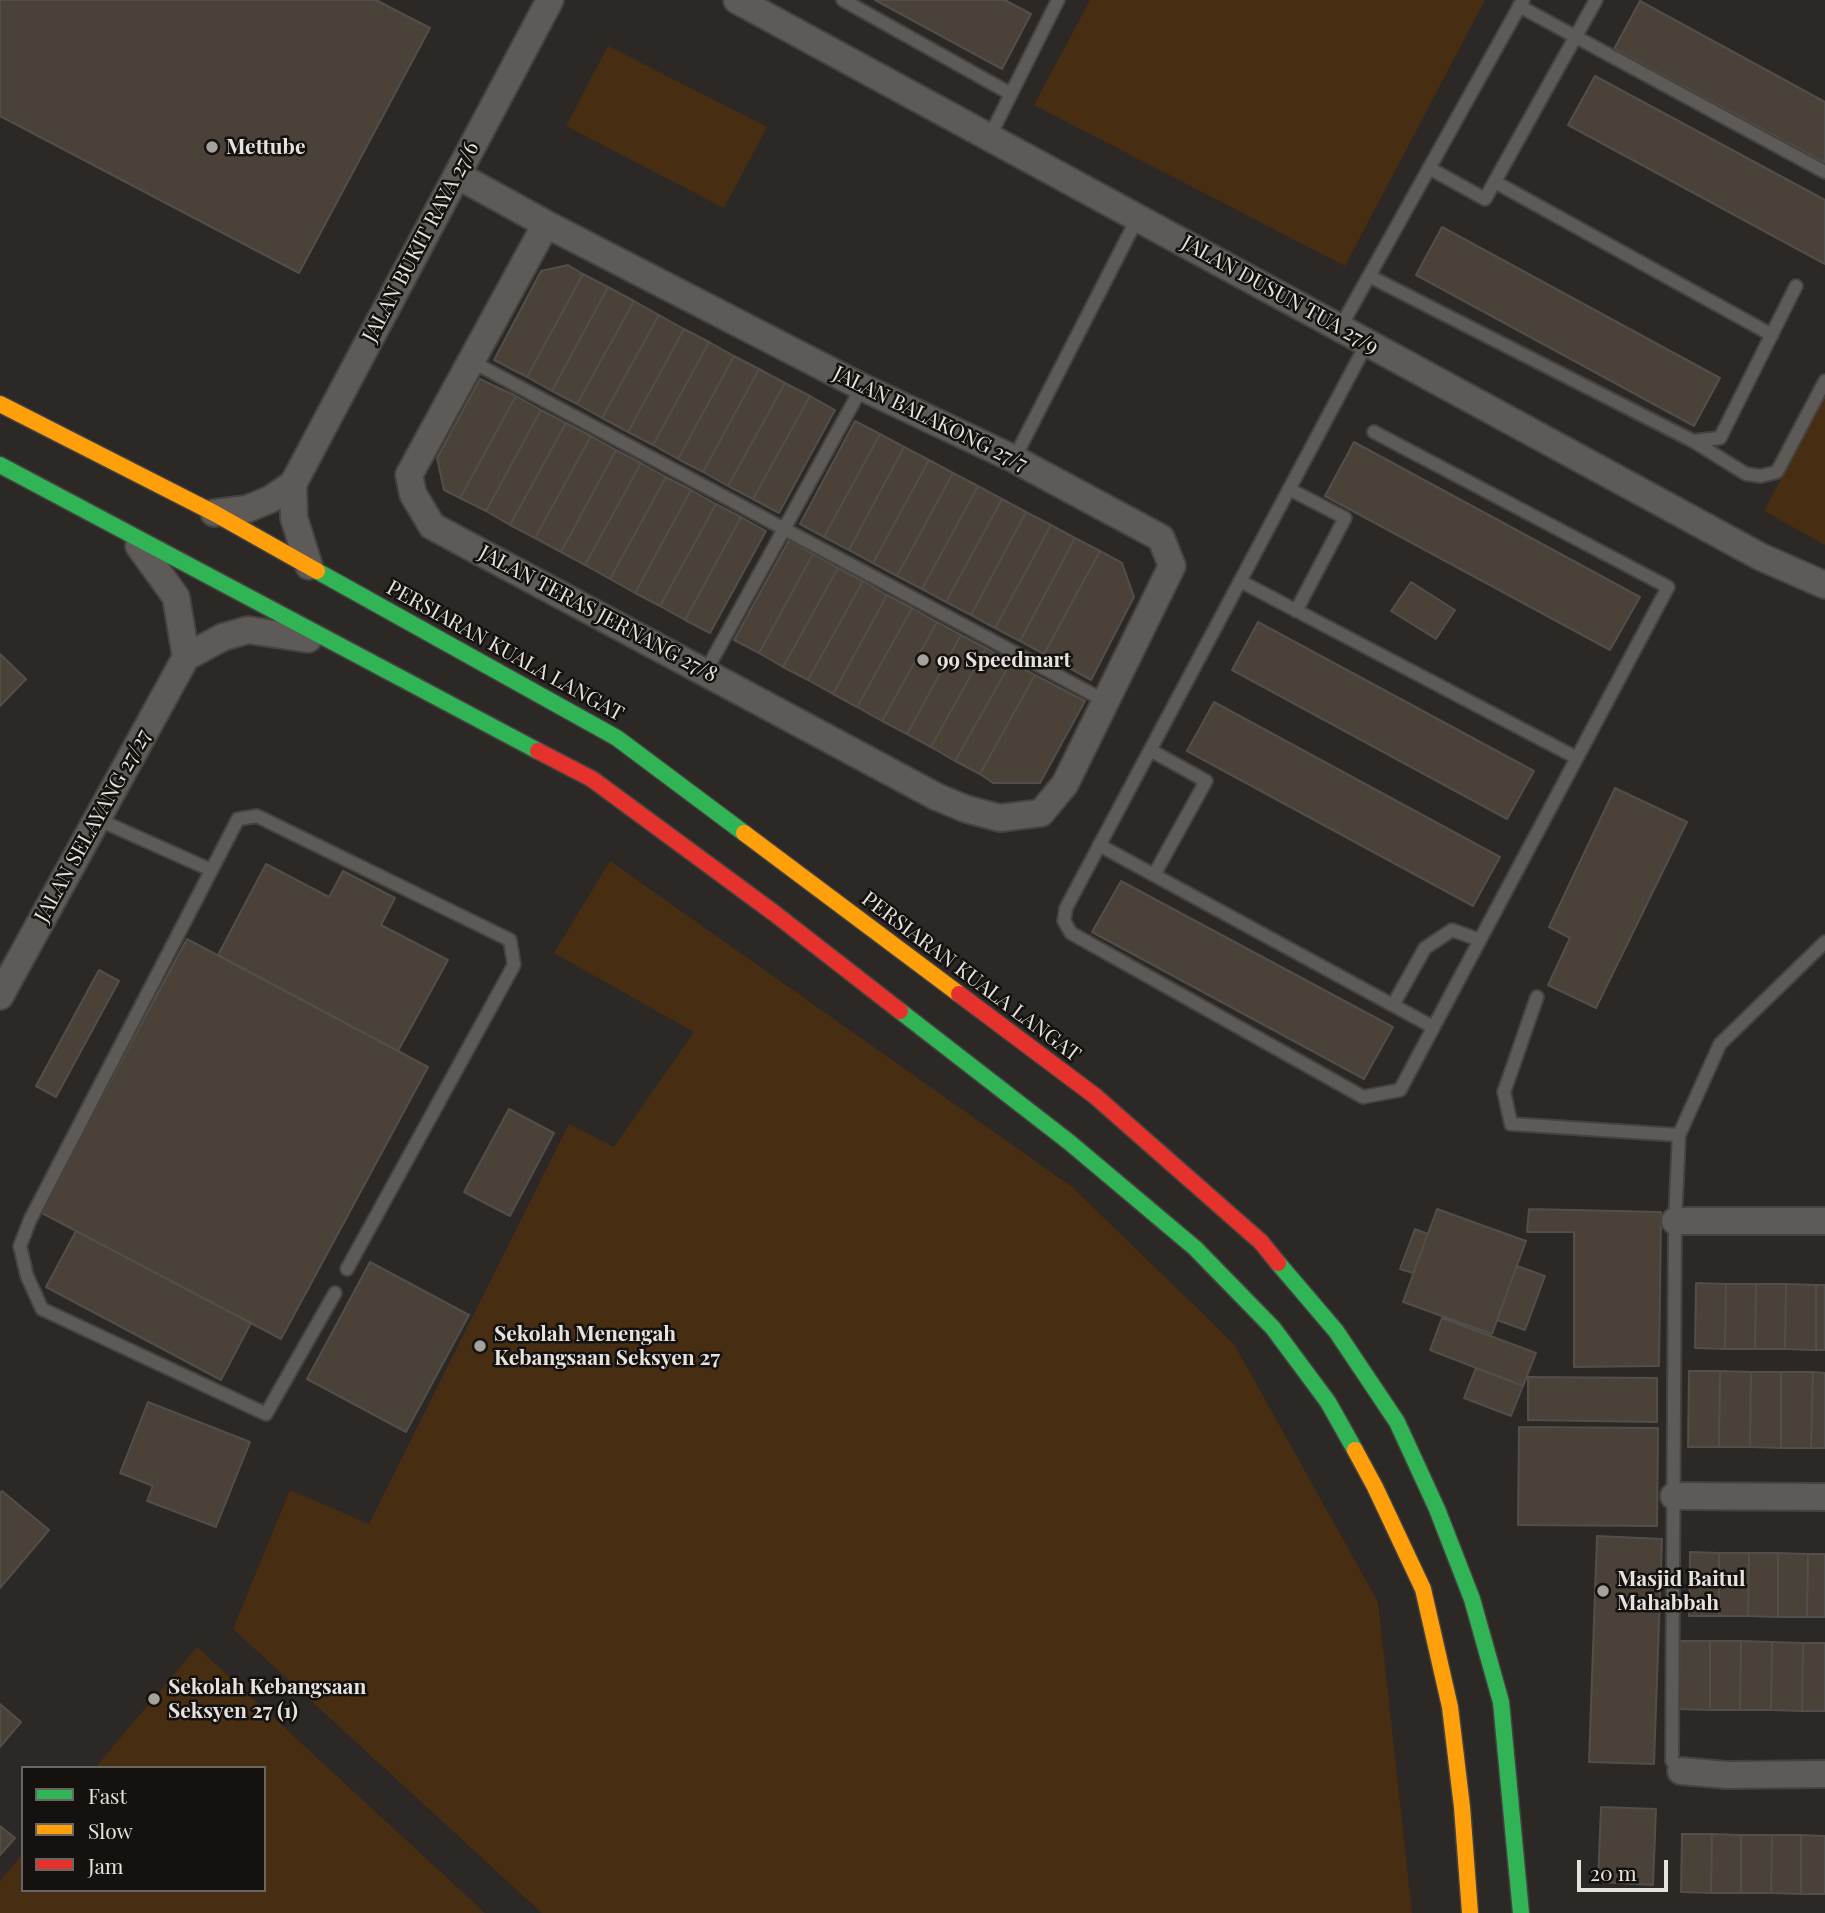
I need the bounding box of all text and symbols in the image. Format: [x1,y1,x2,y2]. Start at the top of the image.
place label: Mettube [226,134,305,160]
street label: JALAN BUKIT RAYA 27/6 [357,137,485,347]
marker: Mettube [204,139,220,155]
street label: JALAN DUSUN TUA 27/9 [1177,230,1383,360]
street label: JALAN BALAKONG 27/7 [829,361,1031,477]
street label: JALAN TERAS JERNANG 27/8 [474,540,722,688]
street label: PERSIARAN KUALA LANGAT [382,575,628,727]
place label: 99 Speedmart [937,647,1071,673]
marker: 99 Speedmart [915,652,931,668]
street label: JALAN SELAYANG 27/27 [29,725,157,927]
street label: PERSIARAN KUALA LANGAT [857,886,1085,1068]
place label: Sekolah Menengah Kebangsaan Seksyen 27 [494,1321,720,1371]
marker: Sekolah Menengah Kebangsaan Seksyen 27 [472,1338,488,1354]
place label: Masjid Baitul Mahabbah [1617,1566,1745,1616]
marker: Masjid Baitul Mahabbah [1595,1583,1611,1599]
place label: Sekolah Kebangsaan Seksyen 27 (1) [168,1674,366,1724]
marker: Sekolah Kebangsaan Seksyen 27 (1) [146,1691,162,1707]
legend [21,1766,266,1892]
text: Fast [88,1781,127,1809]
text: Slow [88,1816,133,1844]
scale bar [1580,1846,1671,1890]
text: Jam [88,1851,124,1879]
text: 20 m [1590,1858,1637,1886]

